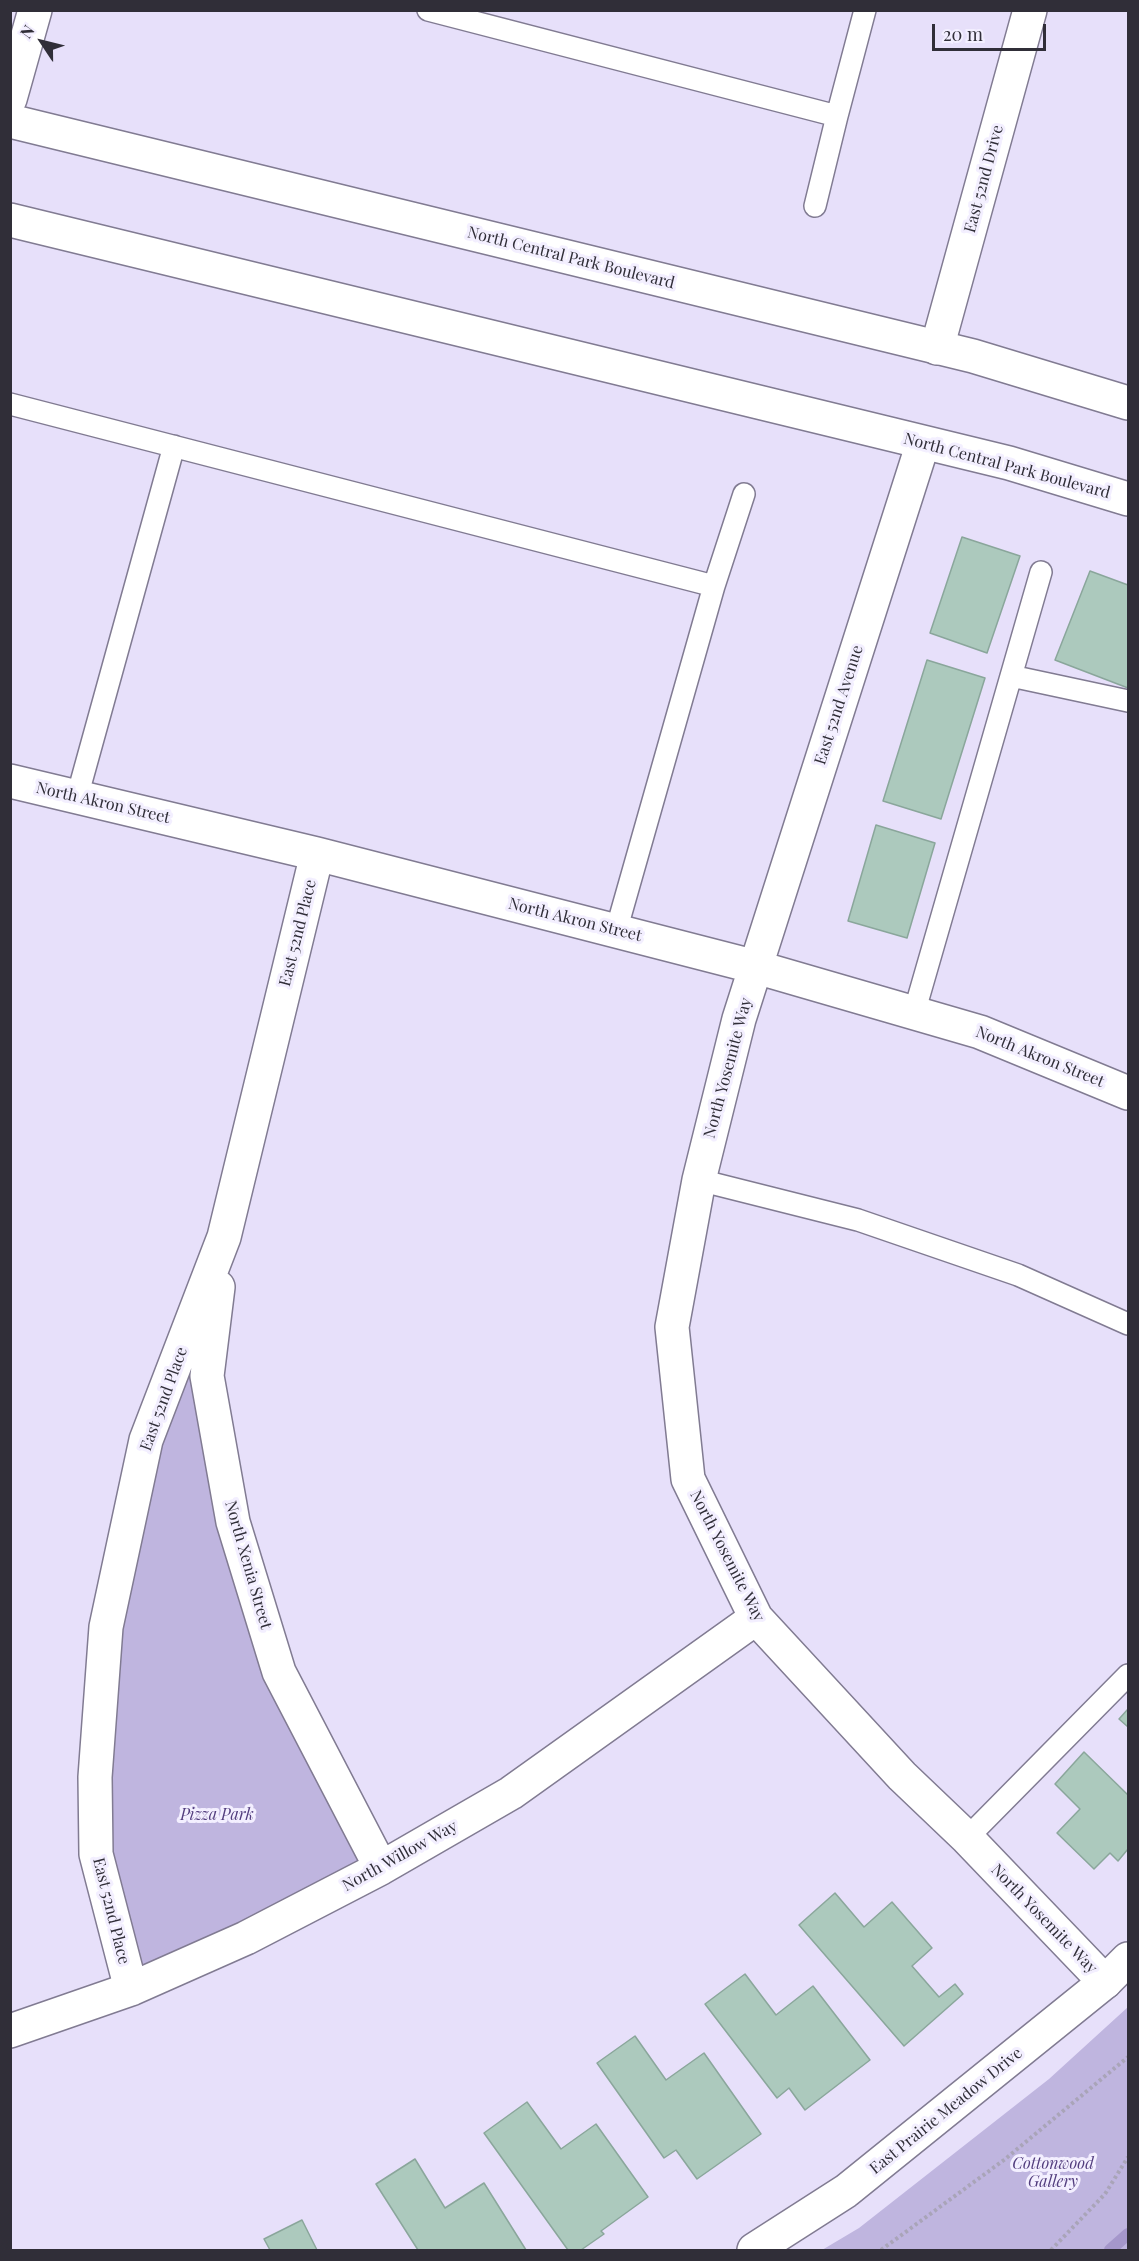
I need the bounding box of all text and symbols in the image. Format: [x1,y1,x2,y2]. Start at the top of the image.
north arrow [12,12,72,72]
scale bar [935,12,1049,50]
text: N [15,21,39,42]
text: 20 m [943,22,983,46]
street label: East 52nd Drive [960,123,1008,235]
street label: North Central Park Boulevard [465,223,677,293]
street label: North Central Park Boulevard [902,429,1112,503]
street label: East 52nd Avenue [811,643,867,767]
street label: North Akron Street [34,778,172,828]
street label: East 52nd Place [275,878,321,988]
street label: North Akron Street [506,894,644,946]
street label: North Yosemite Way [700,996,756,1140]
street label: North Akron Street [973,1022,1107,1092]
street label: East 52nd Place [136,1344,192,1454]
street label: North Yosemite Way [686,1487,768,1625]
street label: North Xenia Street [220,1499,276,1631]
park label: Pizza Park [180,1805,254,1825]
street label: North Willow Way [339,1817,461,1895]
street label: East 52nd Place [88,1856,134,1966]
street label: North Yosemite Way [987,1860,1101,1978]
street label: East Prairie Meadow Drive [866,2044,1026,2178]
park label: Cottonwood Gallery [1012,2154,1094,2192]

